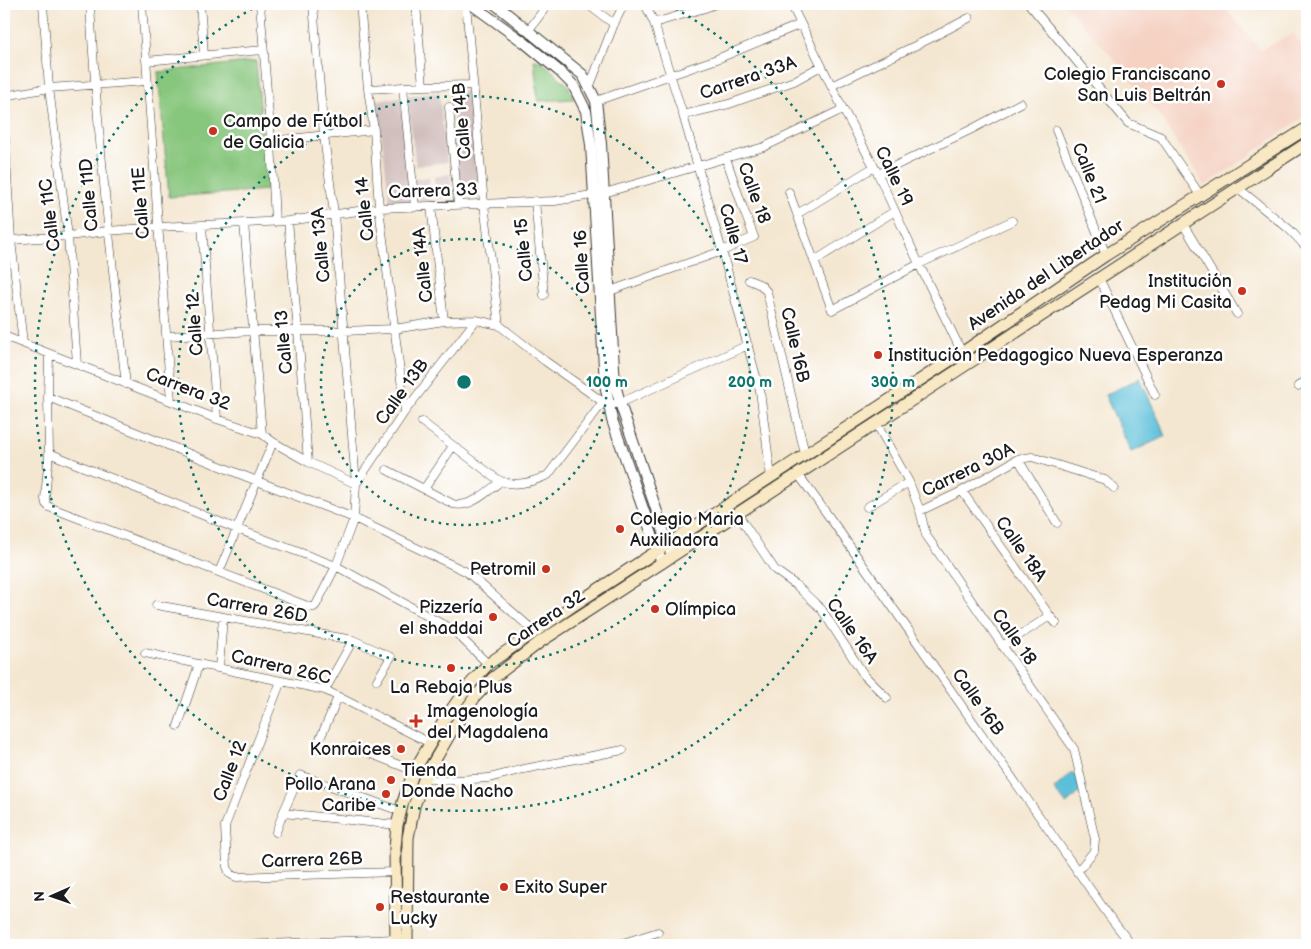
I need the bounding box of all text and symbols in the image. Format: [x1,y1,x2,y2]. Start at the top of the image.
street label: Carrera 33A [697,52,799,104]
place label: Colegio Franciscano San Luis Beltrán [1044,64,1211,106]
marker: Colegio Franciscano San Luis Beltrán [1215,78,1227,90]
street label: Calle 14B [448,82,476,160]
place label: Campo de Fútbol de Galicia [223,111,363,153]
marker: Campo de Fútbol de Galicia [207,125,219,137]
street label: Calle 21 [1067,140,1111,206]
street label: Calle 19 [871,143,917,209]
street label: Calle 11D [75,157,103,233]
street label: Calle 18 [733,159,775,227]
street label: Calle 11E [128,166,154,240]
street label: Calle 14 [351,176,379,242]
street label: Calle 11C [35,177,65,253]
street label: Carrera 33 [388,179,478,203]
street label: Calle 17 [714,201,752,267]
street label: Calle 13A [307,206,335,284]
street label: Avenida del Libertador [964,215,1128,335]
street label: Calle 15 [511,217,537,283]
street label: Calle 14A [409,226,437,304]
street label: Calle 16 [570,229,594,295]
place label: Institución Pedag Mi Casita [1099,271,1232,313]
marker: Institución Pedag Mi Casita [1236,285,1248,297]
street label: Calle 12 [182,291,208,357]
street label: Calle 16B [776,305,814,385]
street label: Calle 13 [271,309,297,375]
place label: Institución Pedagogico Nueva Esperanza [888,345,1223,366]
marker: Institución Pedagogico Nueva Esperanza [872,349,884,361]
street label: Calle 13B [371,355,433,429]
street label: Carrera 32 [143,363,234,415]
centre of rings [455,373,473,391]
text: 100 m [586,373,628,392]
text: 200 m [728,373,772,392]
text: 300 m [871,373,915,392]
street label: Carrera 30A [918,439,1018,501]
place label: Colegio Maria Auxiliadora [630,509,744,551]
street label: Calle 18A [991,512,1051,586]
marker: Colegio Maria Auxiliadora [614,523,626,535]
place label: Petromil [470,559,536,580]
marker: Petromil [540,563,552,575]
street label: Carrera 32 [503,585,589,653]
street label: Carrera 26D [205,589,309,627]
street label: Calle 16A [822,594,882,668]
place label: Pizzería el shaddai [399,597,483,639]
place label: Olímpica [665,599,736,620]
marker: Olímpica [649,603,661,615]
street label: Calle 18 [987,605,1041,669]
marker: Pizzería el shaddai [487,611,499,623]
street label: Carrera 26C [229,645,333,689]
marker: La Rebaja Plus [445,662,457,674]
street label: Calle 16B [947,665,1009,739]
place label: La Rebaja Plus [390,677,512,698]
place label: Imagenología del Magdalena [427,701,548,743]
marker: Imagenología del Magdalena [409,714,423,728]
street label: Calle 12 [209,737,251,805]
place label: Konraices [310,739,391,760]
marker: Konraices [395,743,407,755]
place label: Tienda Donde Nacho [401,760,514,802]
place label: Pollo Arana Caribe [285,774,376,816]
marker: Tienda Donde Nacho [385,774,397,786]
marker: Pollo Arana Caribe [380,788,392,800]
street label: Carrera 26B [261,848,363,872]
north arrow [28,872,78,922]
place label: Exito Super [514,877,607,898]
marker: Exito Super [498,881,510,893]
place label: Restaurante Lucky [390,887,490,929]
text: N [31,891,48,902]
marker: Restaurante Lucky [374,901,386,913]

